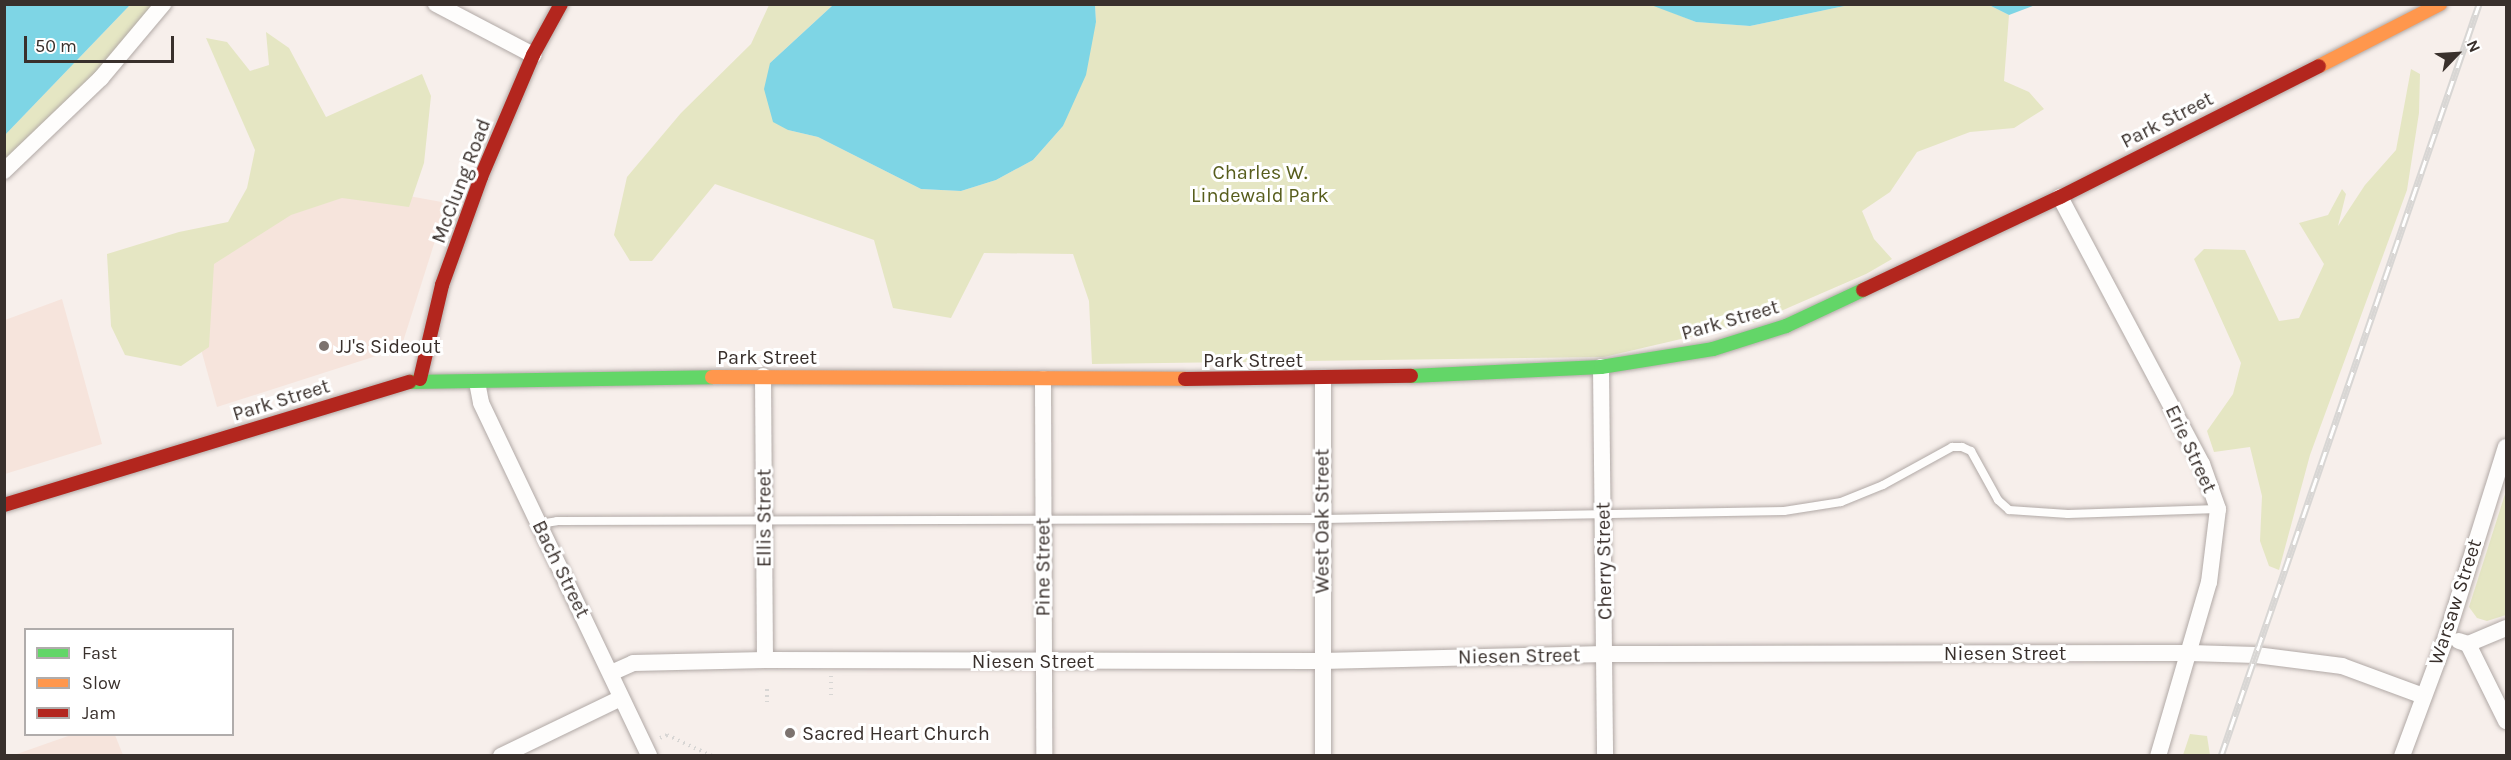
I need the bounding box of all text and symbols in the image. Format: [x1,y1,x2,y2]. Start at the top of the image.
scale bar [27,24,177,62]
north arrow [2427,24,2487,84]
text: 50 m [35,35,77,57]
text: N [2463,37,2485,55]
street label: Park Street [2117,87,2217,153]
street label: McClung Road [426,115,496,247]
park label: Charles W. Lindewald Park [1191,160,1329,207]
street label: Park Street [1679,295,1781,345]
place label: JJ's Sideout [336,334,441,358]
marker: JJ's Sideout [317,339,331,353]
street label: Park Street [717,345,817,369]
street label: Park Street [1203,348,1303,372]
street label: Park Street [230,374,332,426]
street label: Erie Street [2160,401,2222,497]
street label: West Oak Street [1310,448,1334,594]
street label: Ellis Street [752,469,776,567]
street label: Cherry Street [1591,502,1617,620]
street label: Bach Street [527,516,595,622]
street label: Pine Street [1031,517,1055,617]
street label: Warsaw Street [2423,536,2487,668]
legend [24,628,234,736]
street label: Niesen Street [1944,641,2066,665]
text: Fast [82,642,117,664]
street label: Niesen Street [1458,643,1580,669]
street label: Niesen Street [972,649,1094,673]
text: Slow [82,672,121,694]
text: Jam [82,702,116,724]
place label: Sacred Heart Church [802,721,990,745]
marker: Sacred Heart Church [783,726,797,740]

